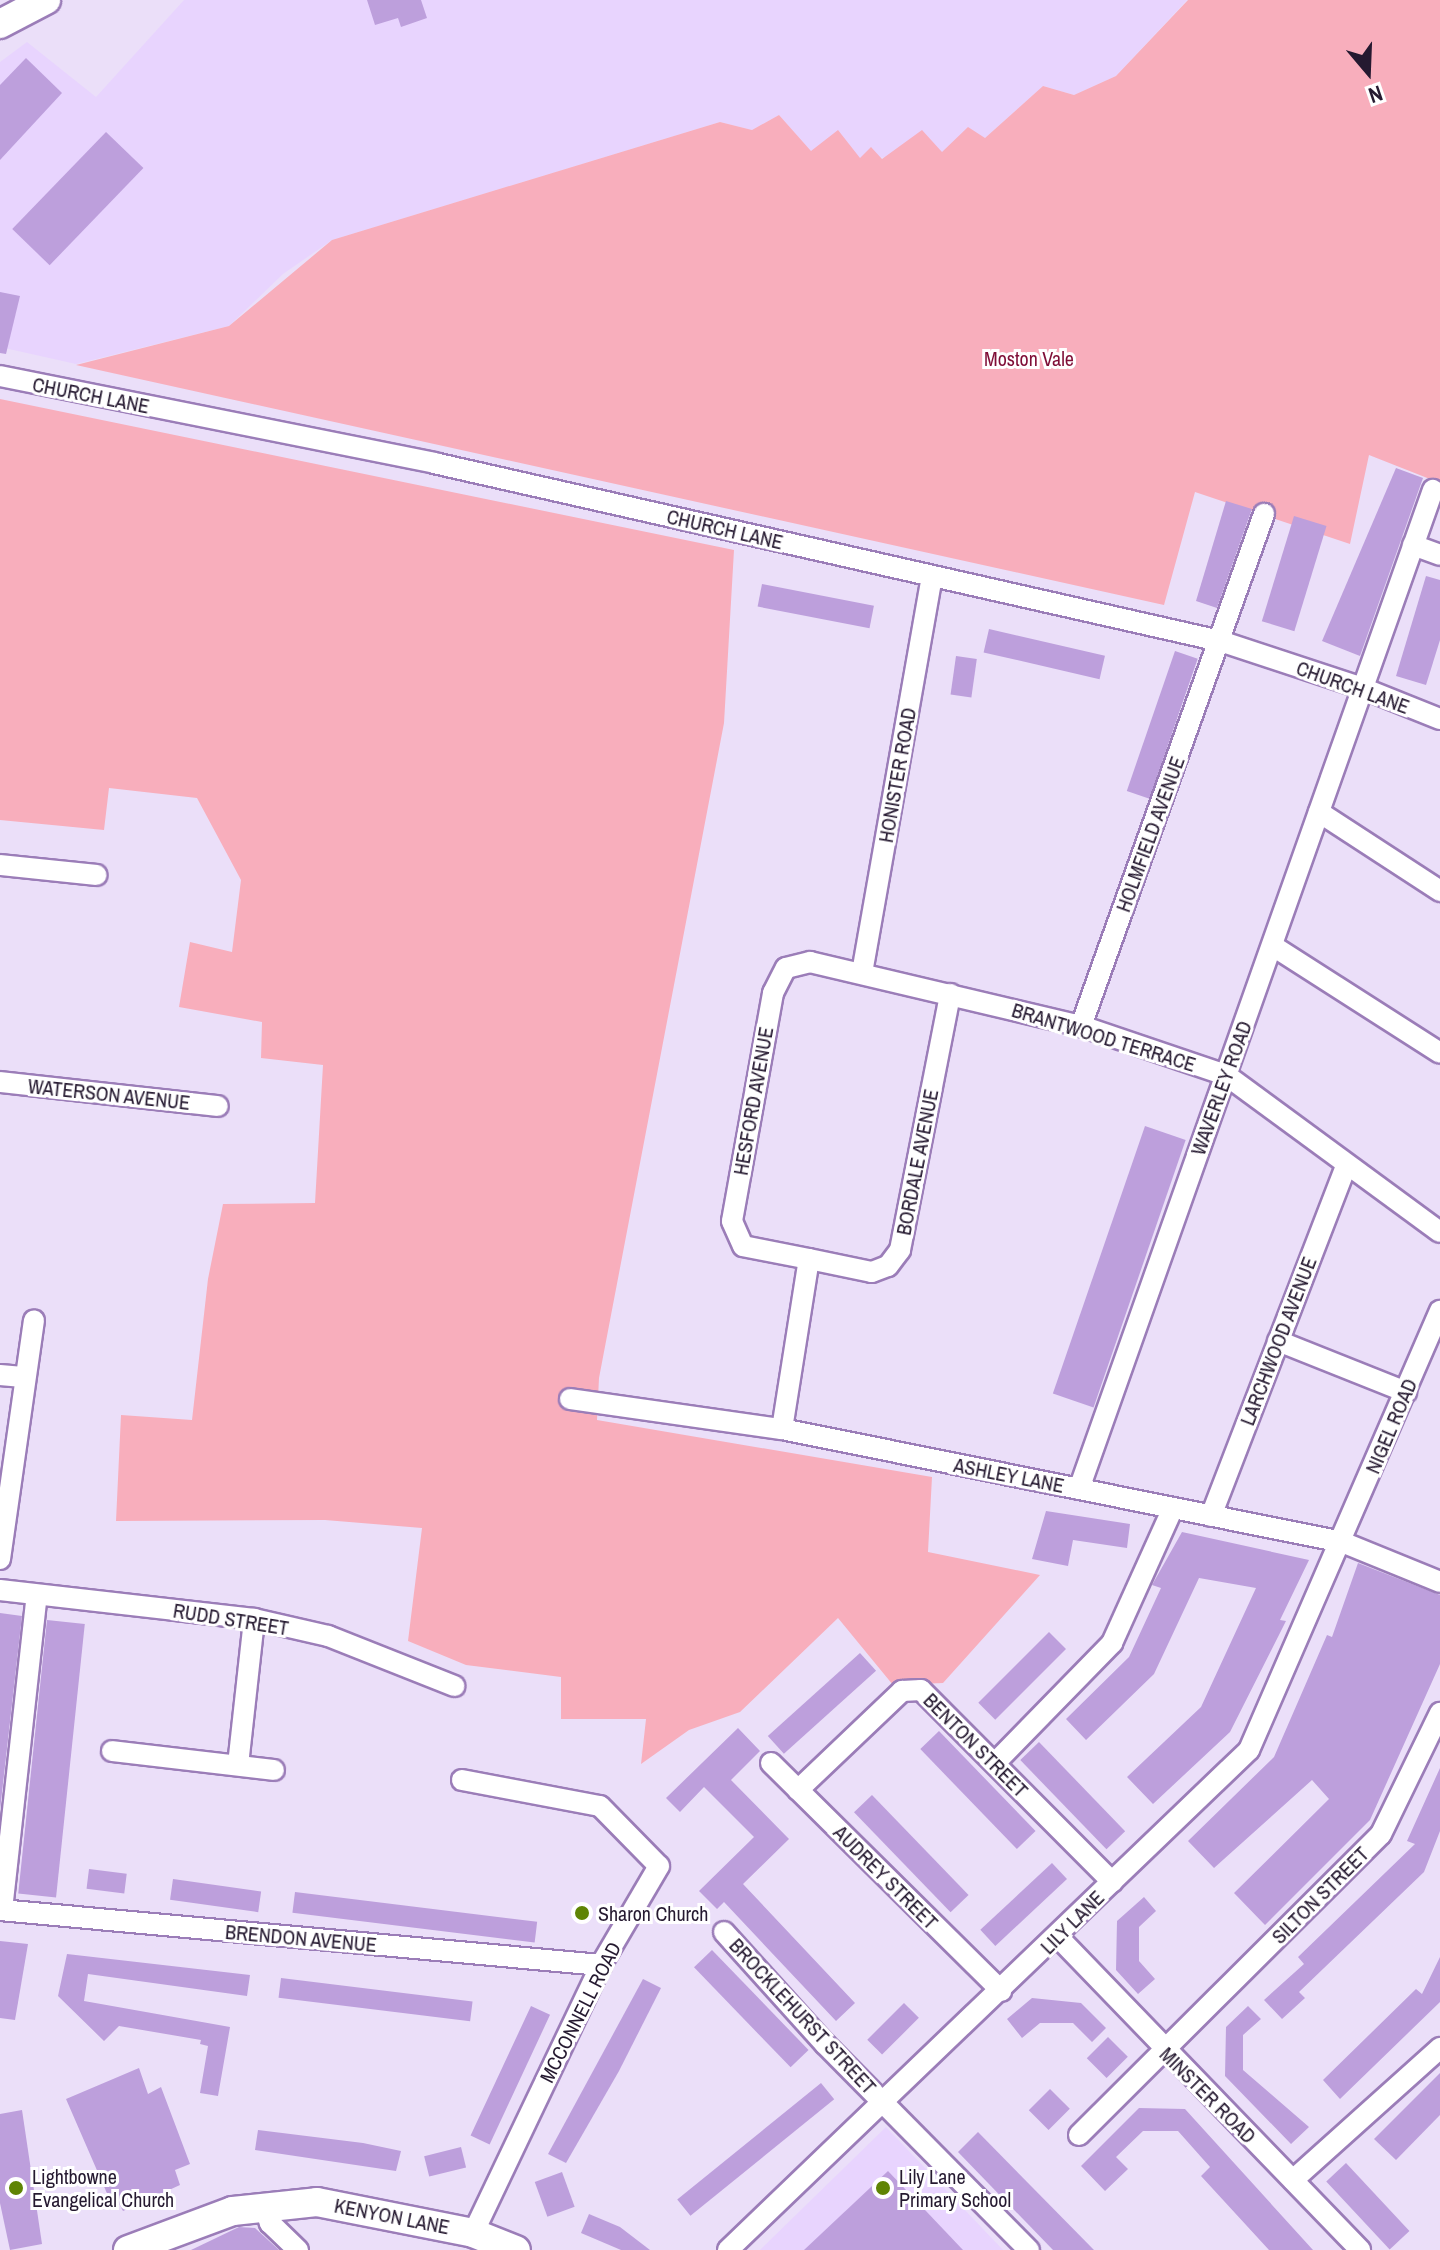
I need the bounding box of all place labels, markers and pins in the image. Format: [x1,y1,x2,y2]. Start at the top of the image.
place label: Sharon Church [598,1901,708,1925]
marker: Sharon Church [573,1904,591,1922]
place label: Lightbowne Evangelical Church [32,2164,174,2211]
place label: Lily Lane Primary School [899,2164,1011,2211]
marker: Lightbowne Evangelical Church [7,2179,25,2197]
marker: Lily Lane Primary School [874,2179,892,2197]

